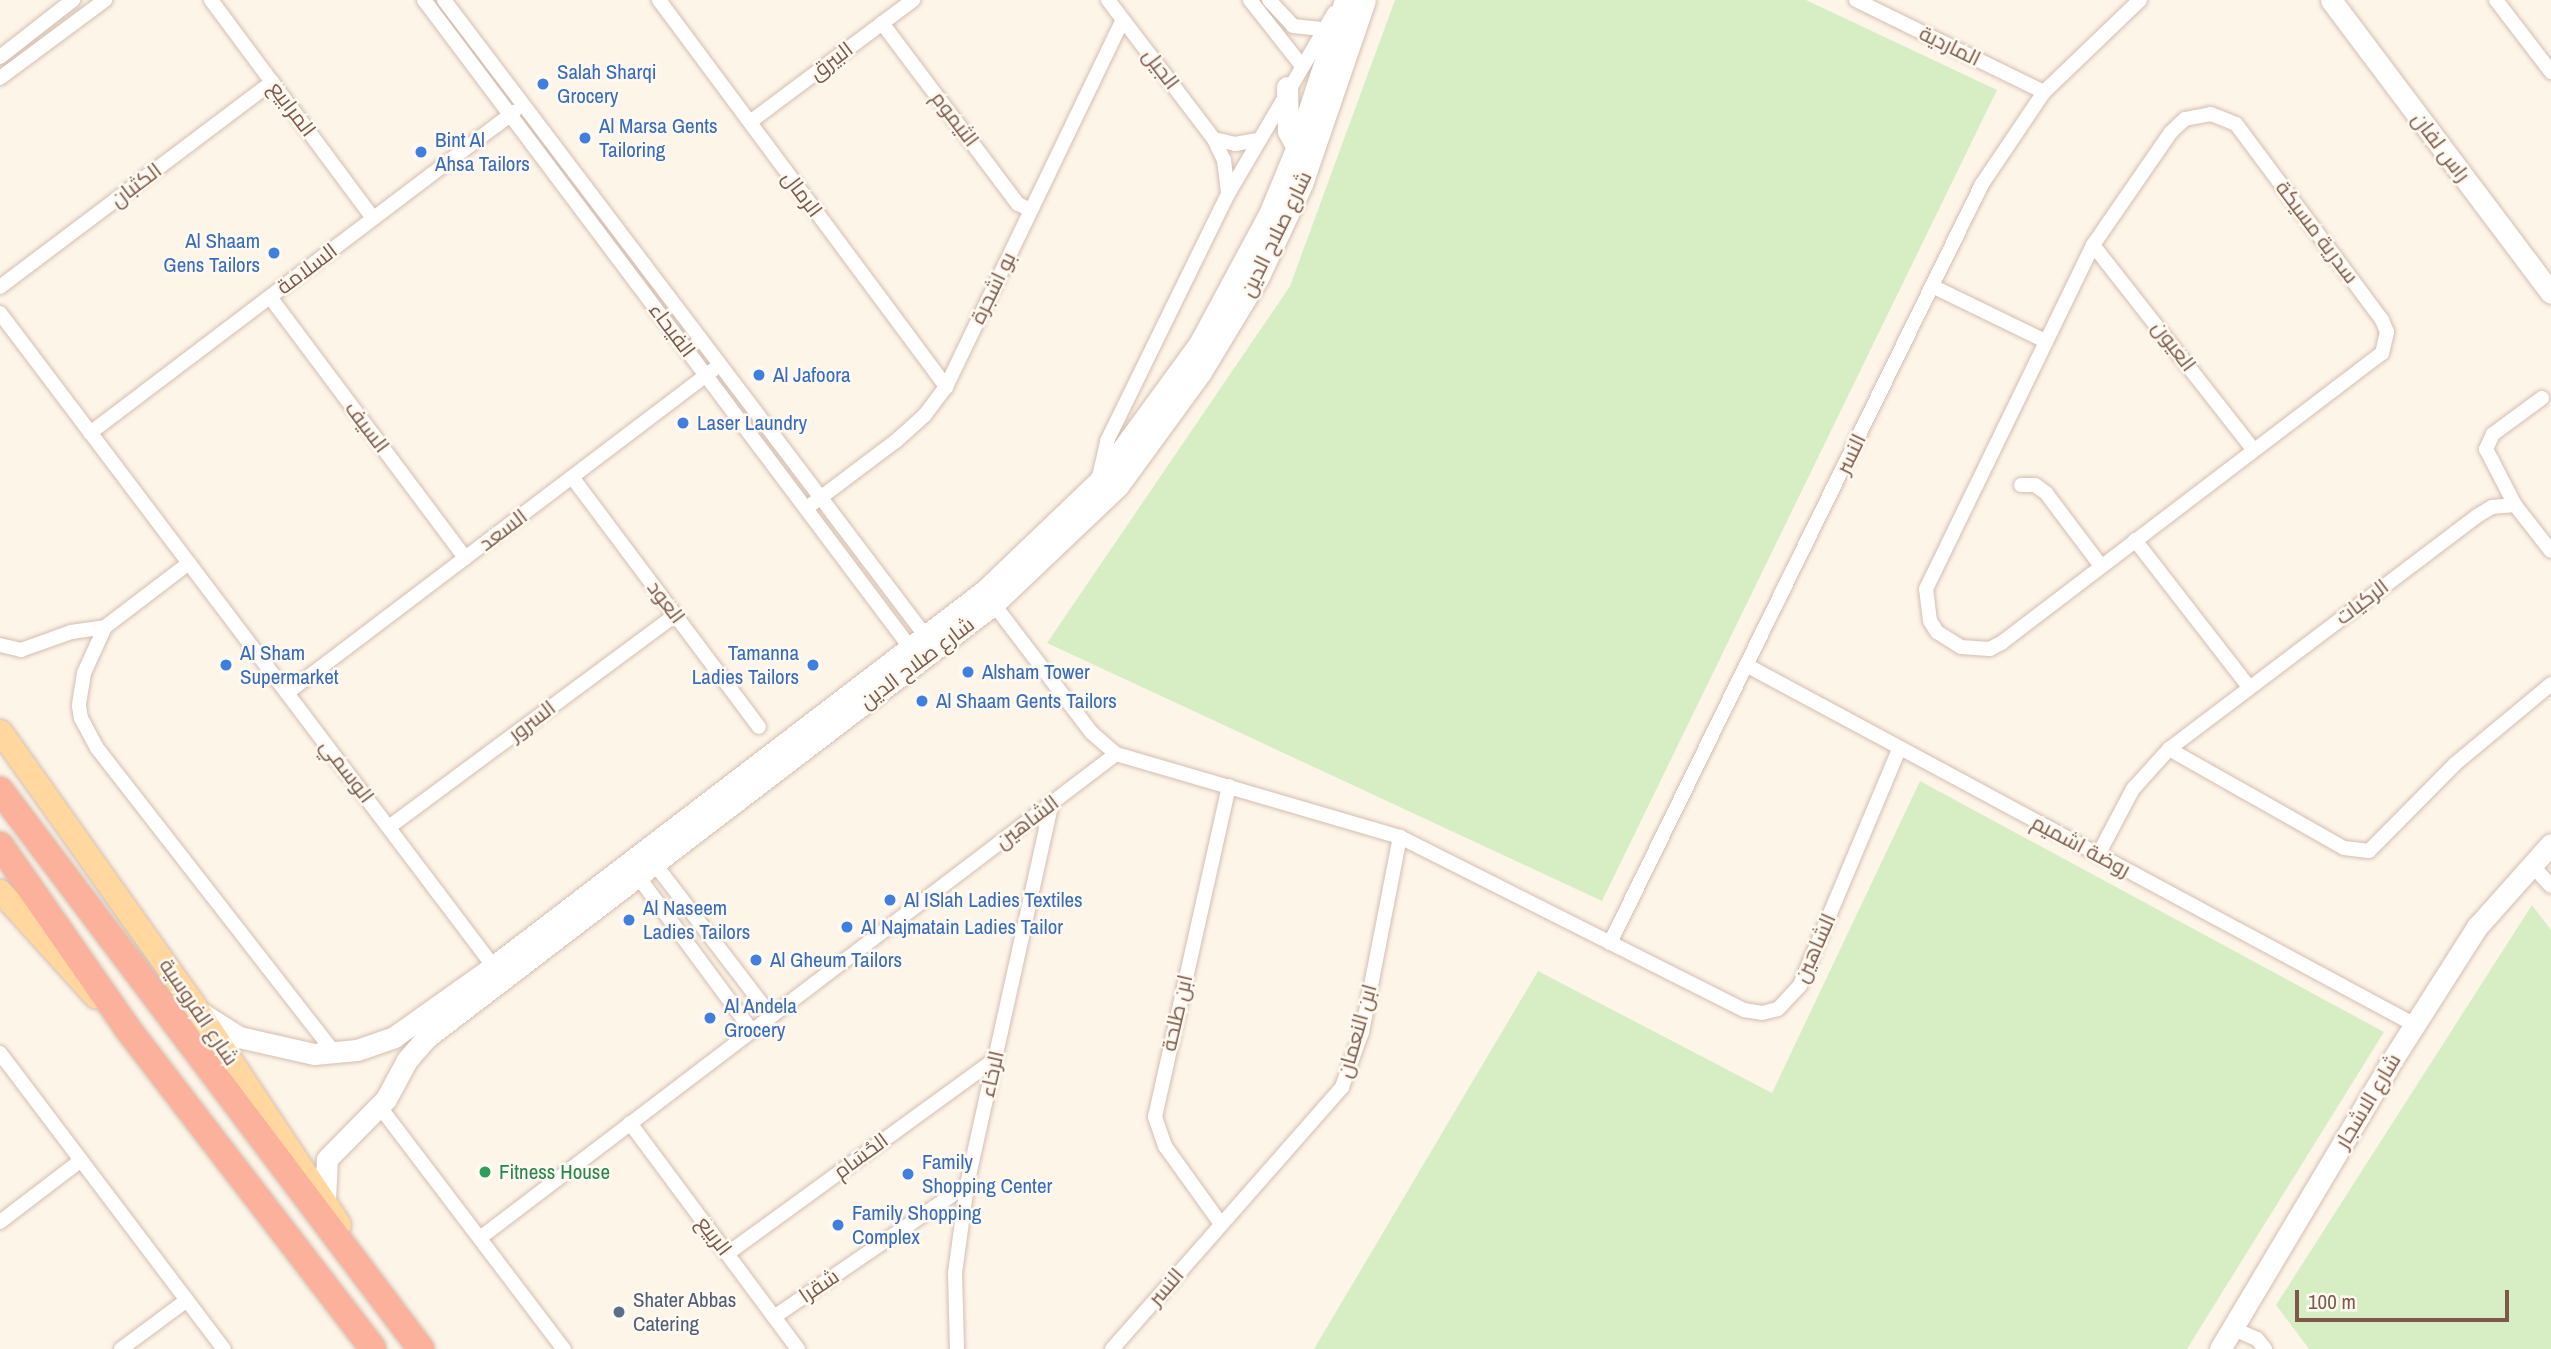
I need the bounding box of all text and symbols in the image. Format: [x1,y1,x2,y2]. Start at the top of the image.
street label: الماردية [1915,20,1985,72]
street label: البيرق [804,36,858,86]
street label: الجيل [1137,43,1185,95]
place label: Salah Sharqi Grocery [557,59,657,109]
street label: المرابيع [263,76,321,142]
marker: Salah Sharqi Grocery [535,76,551,92]
street label: الثيموم [926,86,984,152]
street label: راس لفان [2407,107,2475,187]
place label: Al Marsa Gents Tailoring [599,113,718,163]
place label: Bint Al Ahsa Tailors [435,127,530,177]
marker: Al Marsa Gents Tailoring [577,130,593,146]
marker: Bint Al Ahsa Tailors [413,144,429,160]
street label: الكثبان [105,158,167,212]
street label: الرمال [776,166,828,222]
street label: شارع صلاح الدين [1235,167,1317,301]
street label: سدرية مسيكة [2270,176,2364,288]
place label: Al Shaam Gens Tailors [163,228,260,278]
street label: السلامة [272,238,342,300]
marker: Al Shaam Gens Tailors [266,245,282,261]
street label: بو اشجرة [965,248,1021,328]
street label: الفيحاء [643,298,701,362]
street label: العيون [2147,316,2201,376]
place label: Al Jafoora [773,362,851,388]
marker: Al Jafoora [751,367,767,383]
street label: السيف [340,396,394,458]
place label: Laser Laundry [697,410,807,436]
marker: Laser Laundry [675,415,691,431]
street label: النسر [1831,430,1871,478]
street label: السعد [474,504,532,556]
street label: الركيات [2331,574,2393,630]
street label: العود [642,576,690,628]
street label: شارع صلاح الدين [855,612,979,714]
place label: Al Sham Supermarket [240,640,339,690]
place label: Tamanna Ladies Tailors [691,640,799,690]
marker: Al Sham Supermarket [218,657,234,673]
marker: Tamanna Ladies Tailors [805,657,821,673]
place label: Alsham Tower [982,659,1090,685]
marker: Alsham Tower [960,664,976,680]
place label: Al Shaam Gents Tailors [936,688,1117,714]
marker: Al Shaam Gents Tailors [914,693,930,709]
street label: السرور [503,695,561,747]
street label: الوسمي [315,734,379,808]
street label: الشاهين [990,790,1064,854]
street label: روضة اشميم [2027,809,2135,883]
place label: Al ISlah Ladies Textiles [904,887,1083,913]
marker: Al ISlah Ladies Textiles [882,892,898,908]
place label: Al Naseem Ladies Tailors [643,895,751,945]
street label: الشاهين [1789,909,1841,987]
marker: Al Naseem Ladies Tailors [621,912,637,928]
place label: Al Najmatain Ladies Tailor [861,914,1063,940]
marker: Al Najmatain Ladies Tailor [839,919,855,935]
place label: Al Gheum Tailors [770,947,902,973]
marker: Al Gheum Tailors [748,952,764,968]
street label: شارع الفروسية [154,954,244,1070]
street label: ابن طلحة [1156,972,1198,1054]
street label: ابن النعمان [1332,981,1382,1081]
place label: Al Andela Grocery [724,993,798,1043]
marker: Al Andela Grocery [702,1010,718,1026]
street label: الرخاء [974,1048,1010,1100]
street label: شارع الاشجار [2330,1049,2406,1153]
street label: الحُسَام [829,1128,893,1184]
place label: Family Shopping Center [922,1149,1052,1199]
place label: Fitness House [499,1159,610,1185]
marker: Fitness House [477,1164,493,1180]
marker: Family Shopping Center [900,1166,916,1182]
place label: Family Shopping Complex [852,1200,981,1250]
street label: الربيع [691,1211,737,1261]
marker: Family Shopping Complex [830,1217,846,1233]
street label: النسر [1143,1263,1189,1311]
street label: شقرا [794,1264,844,1308]
scale bar [2299,1276,2512,1320]
place label: Shater Abbas Catering [633,1287,737,1337]
text: 100 m [2308,1287,2356,1316]
marker: Shater Abbas Catering [611,1304,627,1320]

